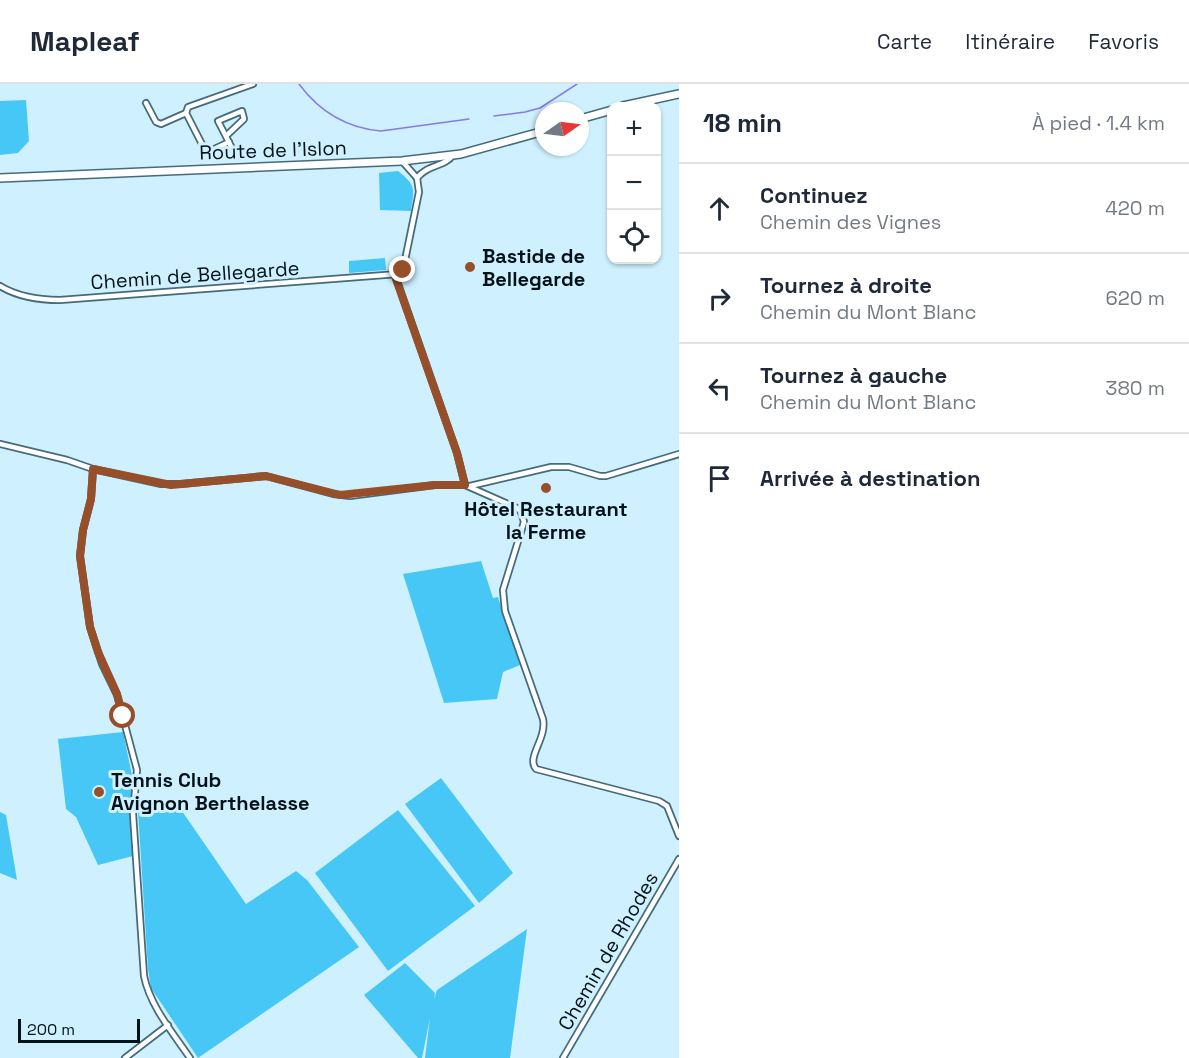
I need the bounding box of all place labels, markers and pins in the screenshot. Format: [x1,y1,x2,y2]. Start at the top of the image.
place label: Bastide de Bellegarde [482,243,585,292]
marker: Bastide de Bellegarde [463,260,477,274]
marker: Hôtel Restaurant la Ferme [539,481,553,495]
place label: Hôtel Restaurant la Ferme [464,496,628,545]
place label: Tennis Club Avignon Berthelasse [111,767,310,816]
marker: Tennis Club Avignon Berthelasse [92,785,106,799]

